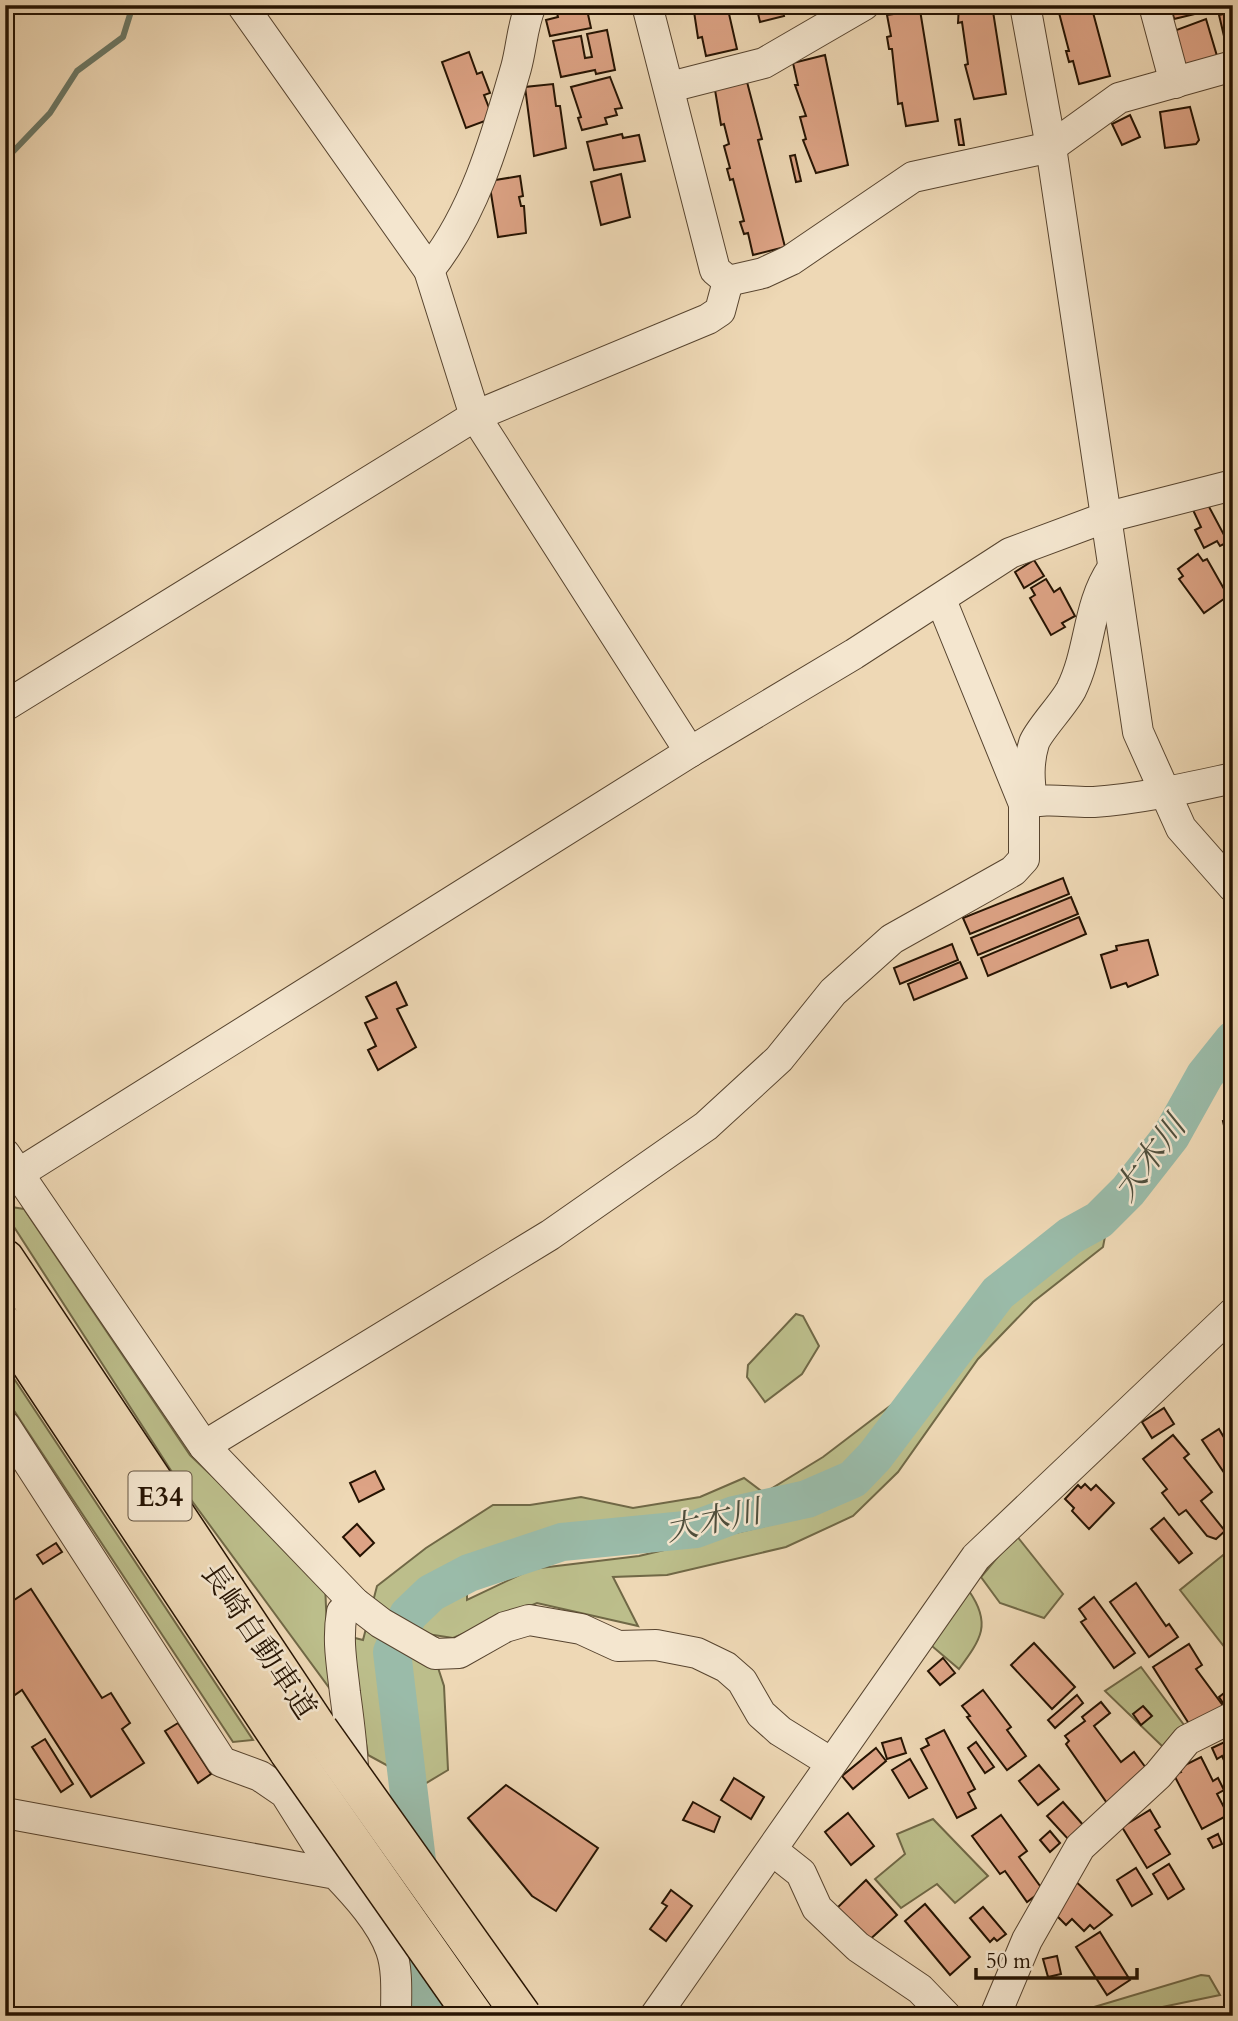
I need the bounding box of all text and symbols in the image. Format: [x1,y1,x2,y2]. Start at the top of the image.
water label: 大木川 [1103,1105,1198,1210]
road number: E34 [128,1472,192,1520]
water label: 大木川 [662,1489,768,1552]
street label: 長崎自動車道 [191,1555,326,1727]
scale bar [976,1937,1136,1981]
text: 50 m [986,1947,1031,1976]

